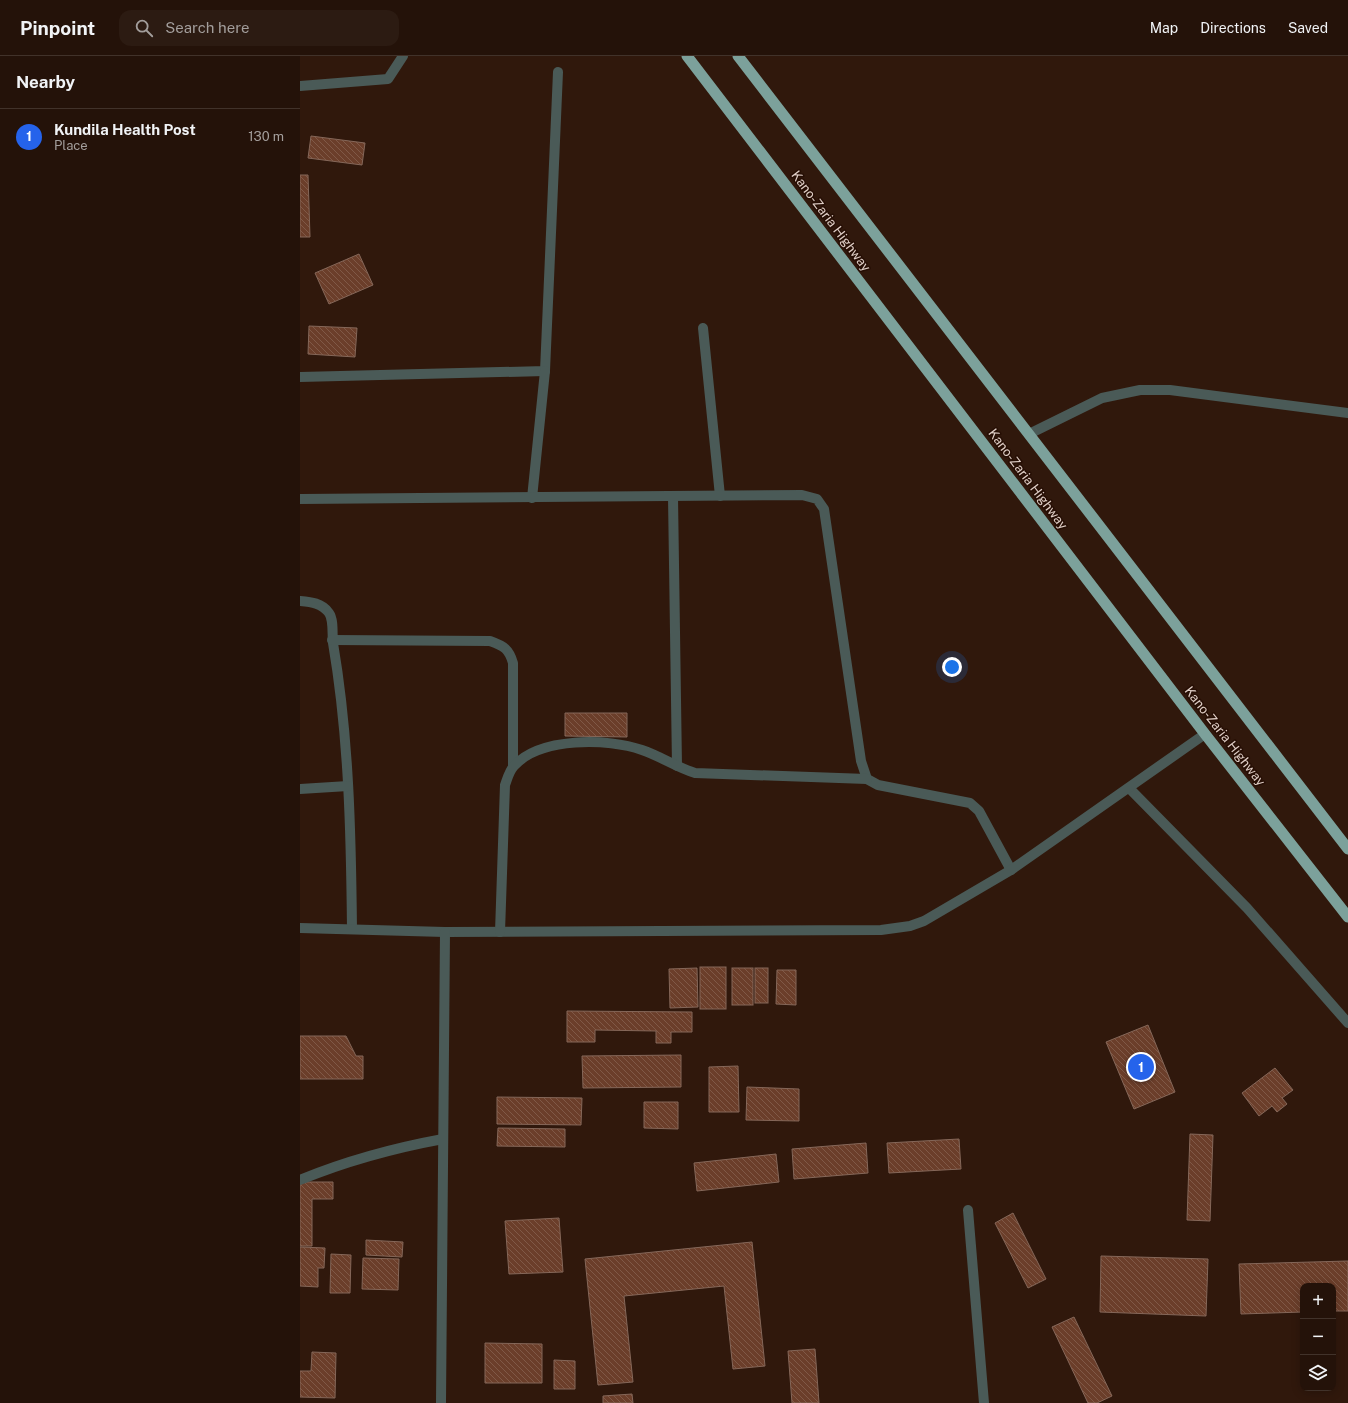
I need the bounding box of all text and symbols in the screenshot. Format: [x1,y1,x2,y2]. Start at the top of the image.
search box [119,10,399,46]
text: Pinpoint [20,17,95,39]
icon: search [133,17,155,39]
text: Search here [165,19,249,36]
text: Map [1150,20,1178,36]
text: Directions [1200,20,1266,36]
text: Saved [1288,20,1328,36]
text: Nearby [16,72,75,92]
text: Kundila Health Post [54,121,196,138]
text: 1 [26,129,32,144]
text: 130 m [248,129,284,144]
text: Place [54,138,88,153]
street label: Kano-Zaria Highway [788,168,874,274]
street label: Kano-Zaria Highway [985,426,1071,532]
your location [942,657,962,677]
street label: Kano-Zaria Highway [1182,683,1269,789]
pin: 1 [1128,1052,1154,1082]
map controls [1300,1283,1336,1391]
button: + [1300,1283,1336,1319]
button: − [1300,1319,1336,1355]
button: layers [1300,1355,1336,1391]

